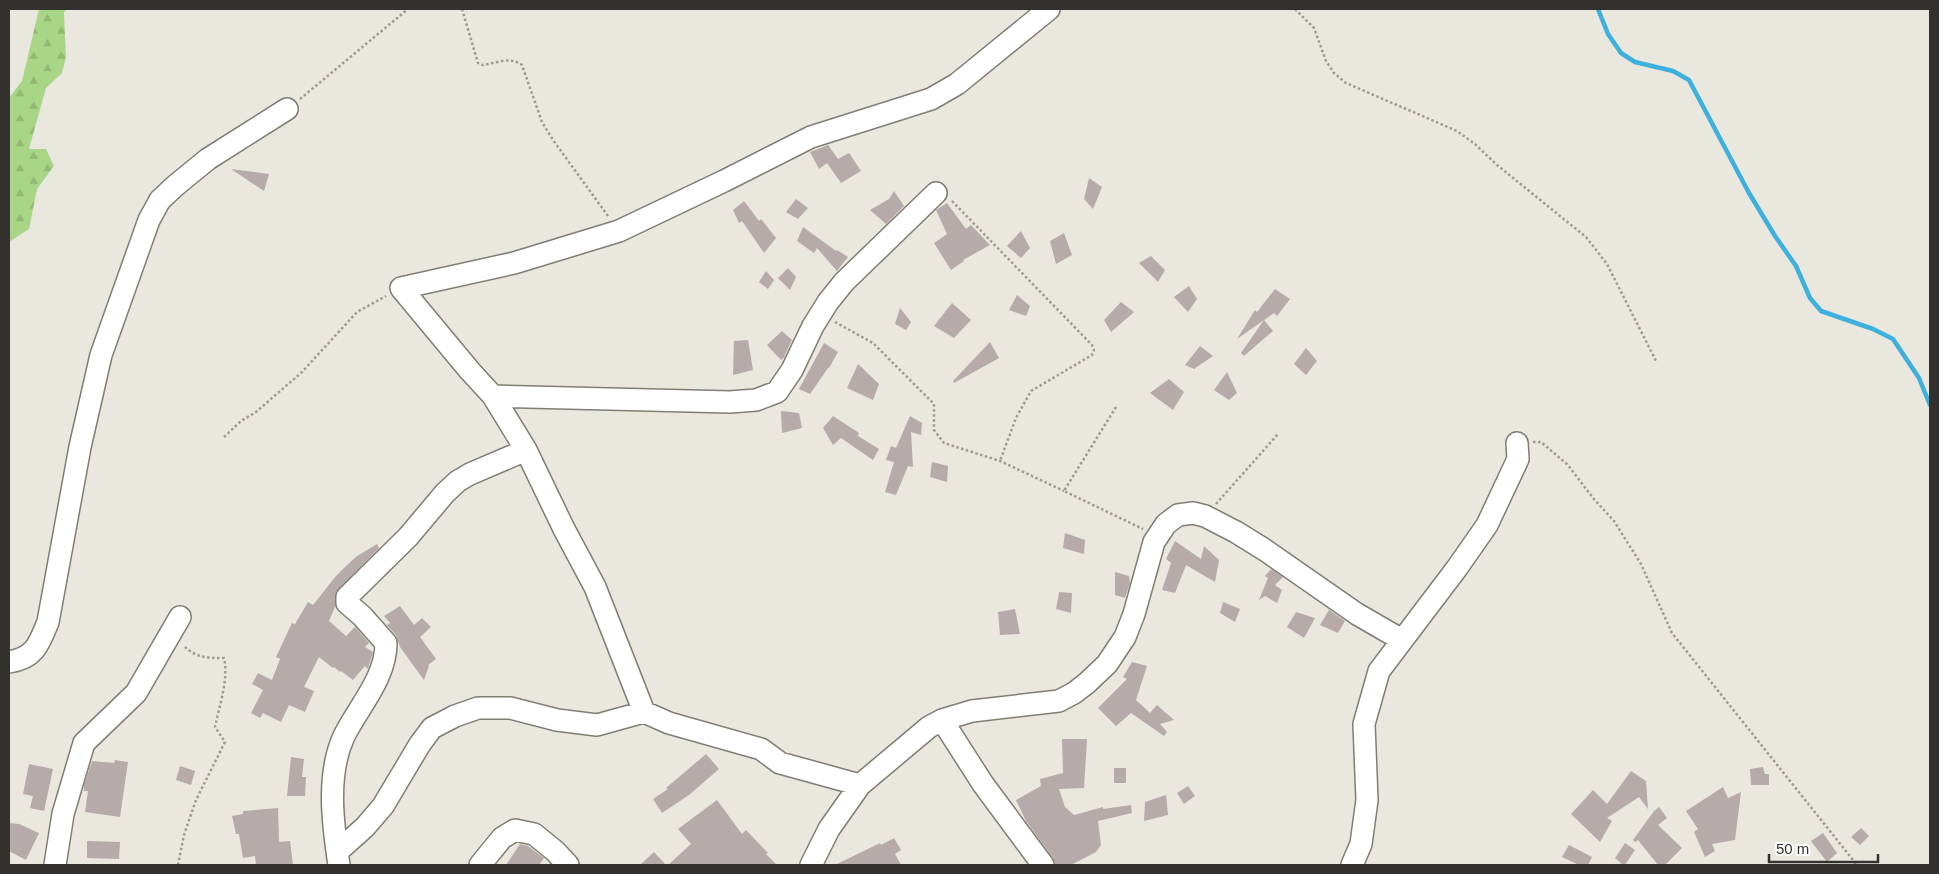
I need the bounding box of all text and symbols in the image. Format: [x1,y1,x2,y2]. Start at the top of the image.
scale bar [1769,832,1878,864]
text: 50 m [1776,840,1809,857]

